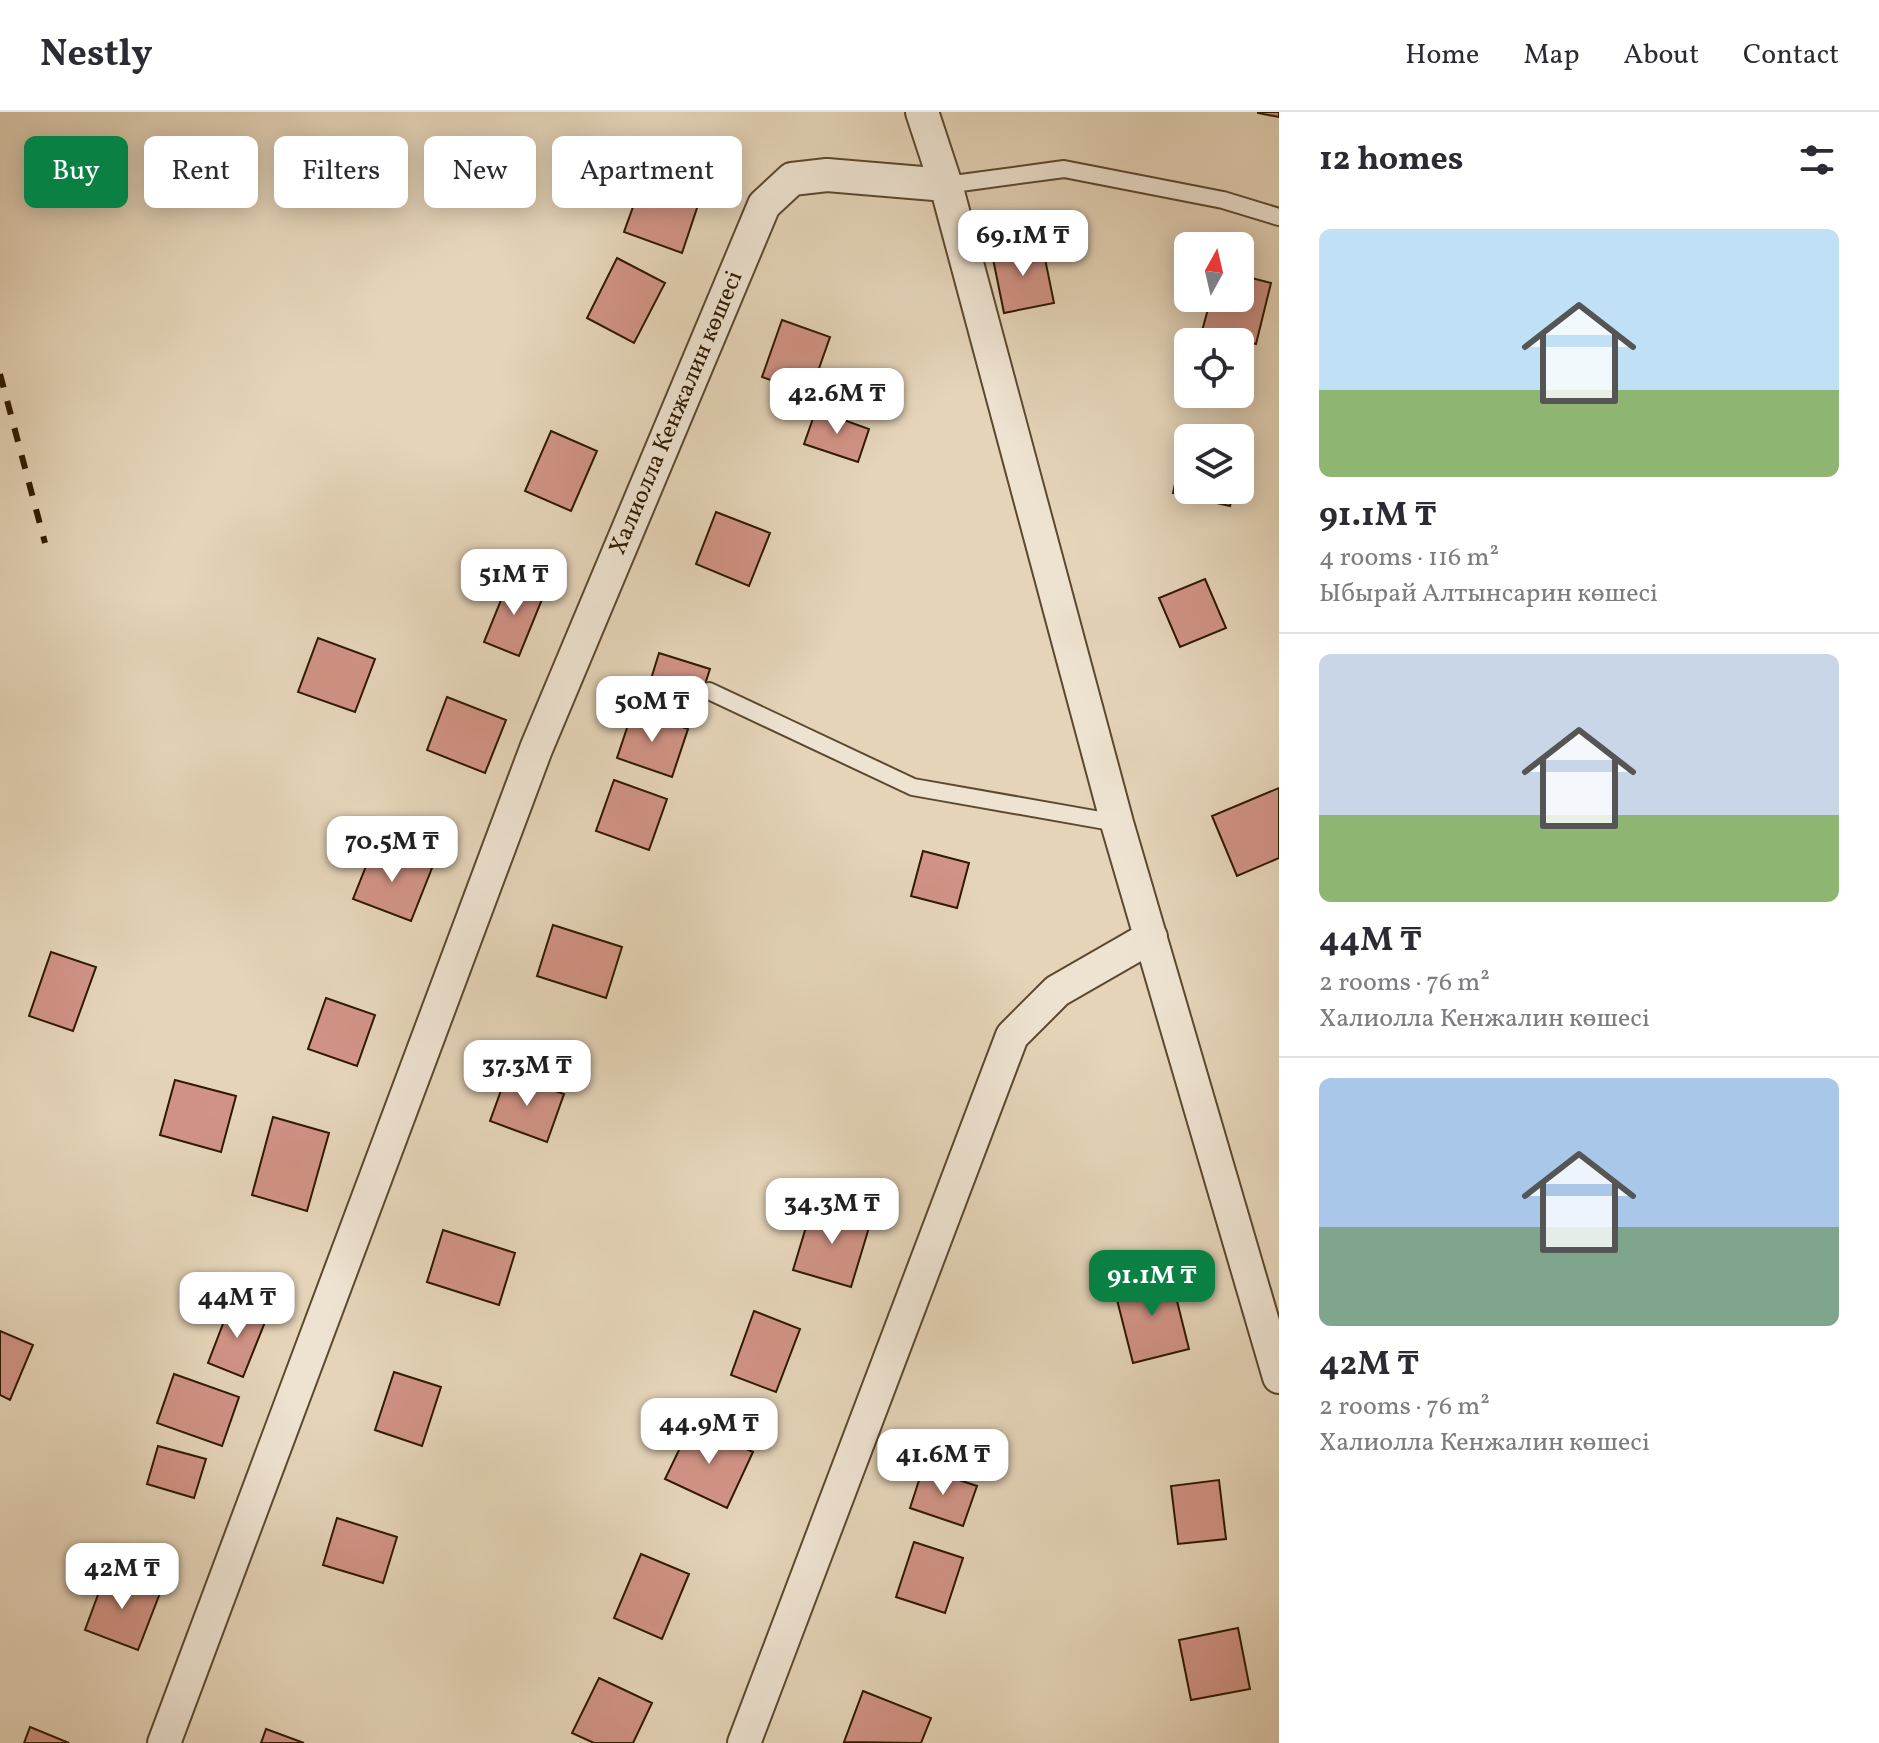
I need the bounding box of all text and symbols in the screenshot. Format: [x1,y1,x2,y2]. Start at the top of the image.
text: Nestly [40,29,153,82]
text: Home [1405,36,1479,75]
text: Map [1523,36,1579,75]
text: About [1623,36,1699,75]
text: Contact [1743,36,1839,75]
chip: Buy [24,136,128,208]
chip: Rent [144,136,258,208]
chip: Filters [274,136,408,208]
chip: New [424,136,536,208]
chip: Apartment [552,136,742,208]
text: 12 homes [1319,137,1463,184]
icon: filters [1795,138,1839,182]
pin: 69.1M ₸ [949,210,1097,278]
text: 69.1M ₸ [976,218,1070,254]
north arrow [1174,232,1254,312]
map controls [1174,232,1254,504]
street label: Халиолла Кенжалин көшесі [602,266,752,560]
icon: home [1507,281,1651,425]
button: locate [1174,328,1254,408]
pin: 42.6M ₸ [763,368,911,436]
text: 42.6M ₸ [788,376,886,412]
button: layers [1174,424,1254,504]
text: 91.1M ₸ [1319,493,1437,540]
text: 4 rooms · 116 m² [1319,540,1499,576]
pin: 51M ₸ [458,549,570,617]
text: 51M ₸ [479,557,549,593]
text: Ыбырай Алтынсарин көшесі [1319,576,1658,612]
pin: 50M ₸ [596,676,708,744]
text: 50M ₸ [614,684,690,720]
icon: home [1507,706,1651,850]
pin: 70.5M ₸ [318,816,466,884]
text: 70.5M ₸ [345,824,439,860]
text: 44M ₸ [1319,918,1422,965]
text: 2 rooms · 76 m² [1319,965,1490,1001]
text: Халиолла Кенжалин көшесі [1319,1001,1650,1037]
pin: 37.3M ₸ [453,1040,601,1108]
text: 37.3M ₸ [482,1048,572,1084]
icon: home [1507,1130,1651,1274]
pin: 34.3M ₸ [758,1178,906,1246]
text: 34.3M ₸ [784,1186,880,1222]
pin: 91.1M ₸ [1078,1250,1226,1318]
text: 91.1M ₸ [1107,1258,1197,1294]
pin: 44M ₸ [181,1272,293,1340]
text: 44M ₸ [198,1280,276,1316]
text: 42M ₸ [1319,1342,1419,1389]
text: 2 rooms · 76 m² [1319,1389,1490,1425]
pin: 44.9M ₸ [635,1398,783,1466]
text: 44.9M ₸ [659,1406,759,1442]
text: Халиолла Кенжалин көшесі [1319,1425,1650,1461]
pin: 41.6M ₸ [869,1429,1017,1497]
text: 41.6M ₸ [895,1437,991,1473]
pin: 42M ₸ [66,1543,178,1611]
text: 42M ₸ [84,1551,160,1587]

